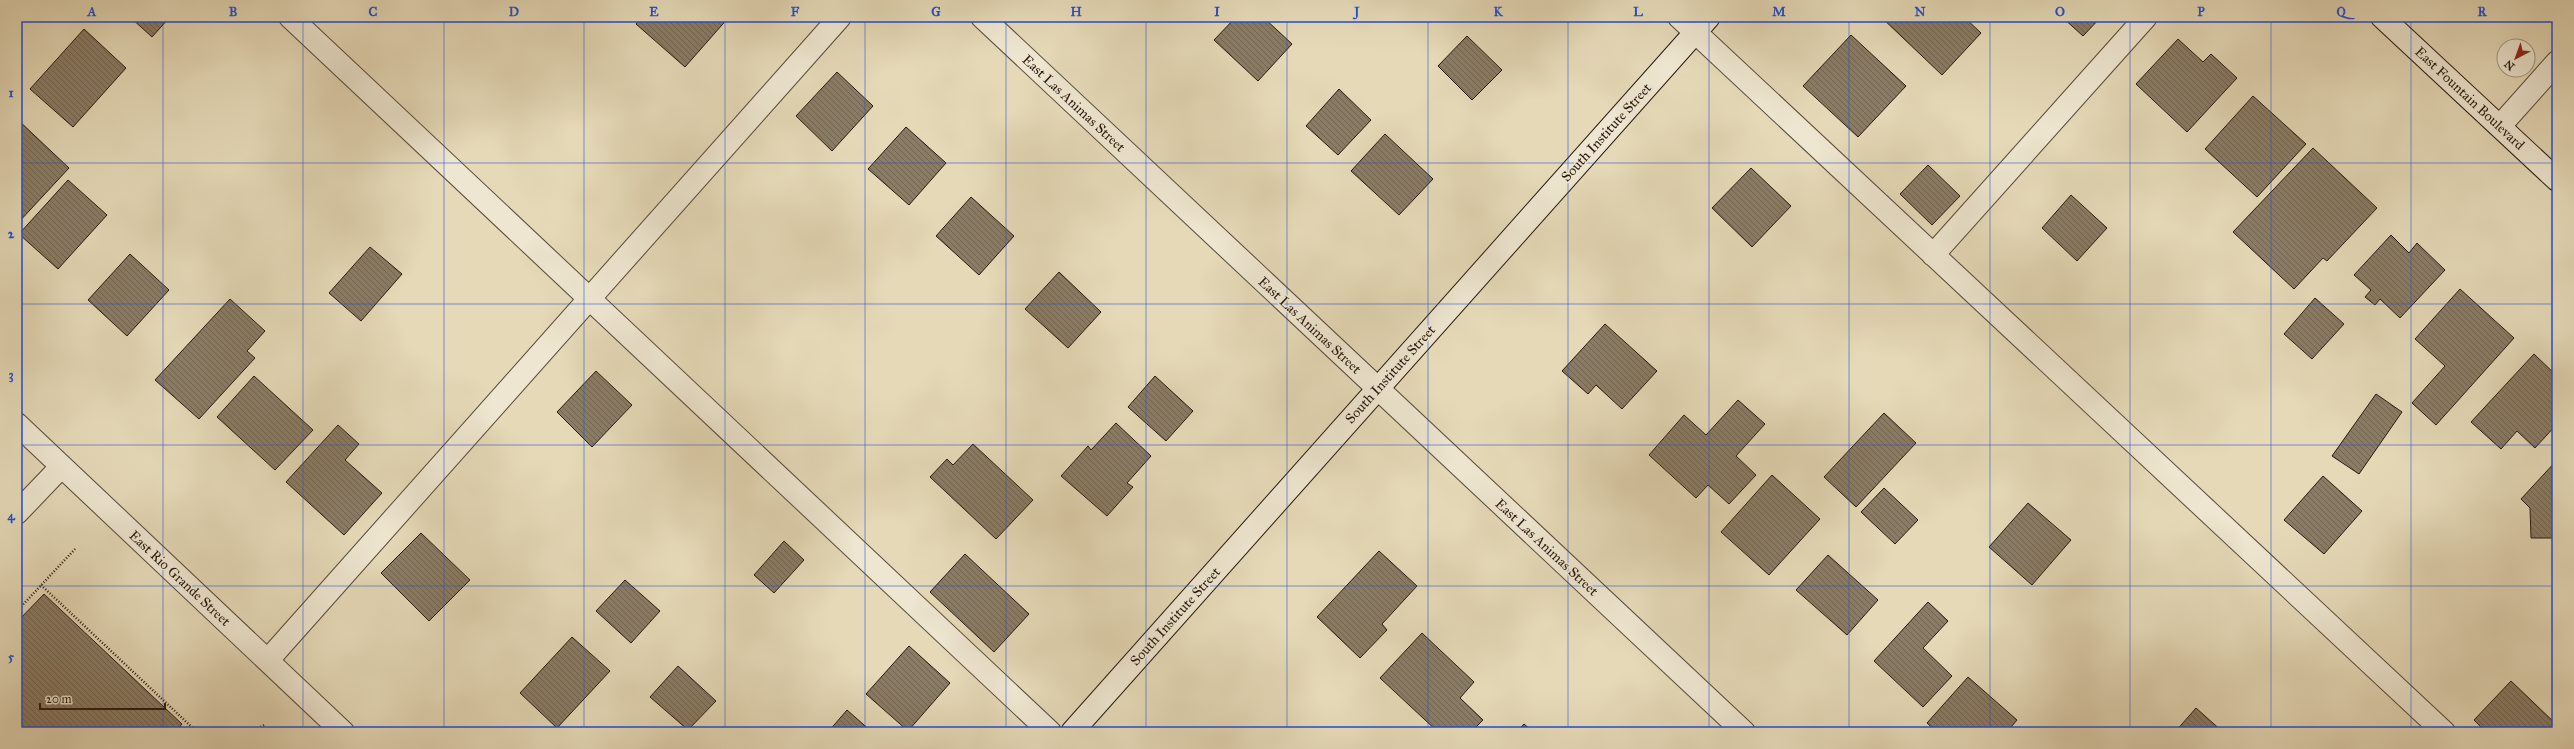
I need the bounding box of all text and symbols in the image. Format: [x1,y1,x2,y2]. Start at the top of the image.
text: A [87,4,97,20]
text: B [229,4,238,20]
text: C [369,4,378,20]
text: D [509,4,519,20]
text: E [649,4,659,20]
text: F [791,4,800,20]
text: G [931,4,941,20]
text: H [1070,4,1082,20]
text: I [1214,4,1220,20]
text: J [1352,4,1360,20]
text: K [1493,4,1503,20]
text: L [1633,4,1643,20]
text: M [1772,4,1786,20]
text: N [1914,4,1926,20]
text: O [2055,4,2065,20]
text: P [2197,4,2205,20]
text: Q [2336,4,2355,20]
text: R [2477,4,2487,20]
north arrow [2496,38,2536,78]
street label: East Fountain Boulevard [2411,43,2528,154]
street label: East Las Animas Street [1019,51,1129,156]
text: N [2501,57,2518,73]
street label: South Institute Street [1558,79,1655,185]
text: 1 [8,85,14,101]
text: 2 [8,226,15,242]
street label: East Las Animas Street [1255,273,1365,378]
street label: South Institute Street [1342,321,1439,427]
text: 3 [8,367,14,383]
street label: East Las Animas Street [1492,495,1602,600]
text: 4 [7,508,15,524]
street label: East Rio Grande Street [125,527,234,630]
street label: South Institute Street [1127,563,1224,669]
text: 5 [8,649,15,665]
scale bar [40,685,165,711]
text: 20 m [46,692,72,706]

